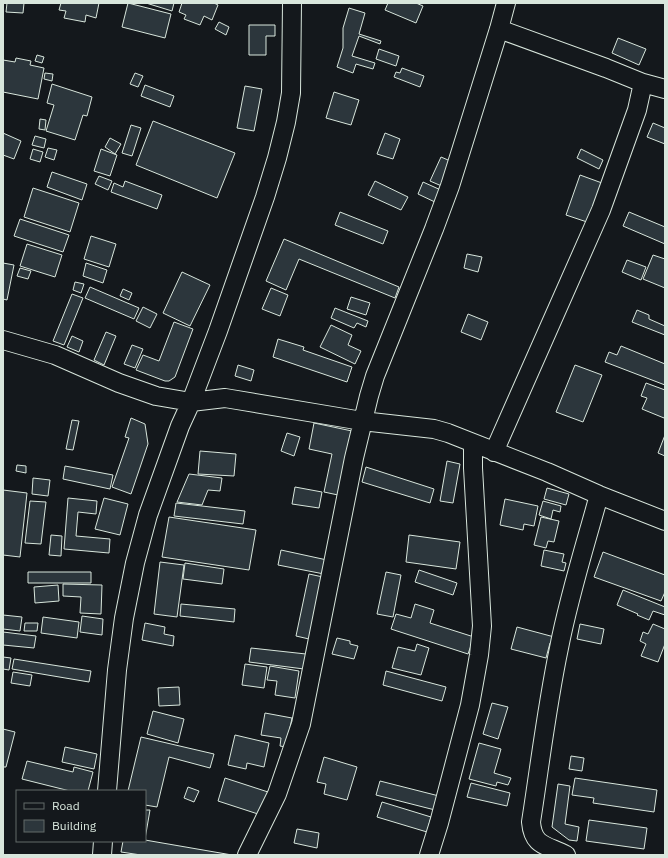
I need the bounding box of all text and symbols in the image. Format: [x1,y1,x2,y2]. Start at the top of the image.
legend [16,790,146,842]
text: Road [52,798,80,813]
text: Building [52,818,97,833]

